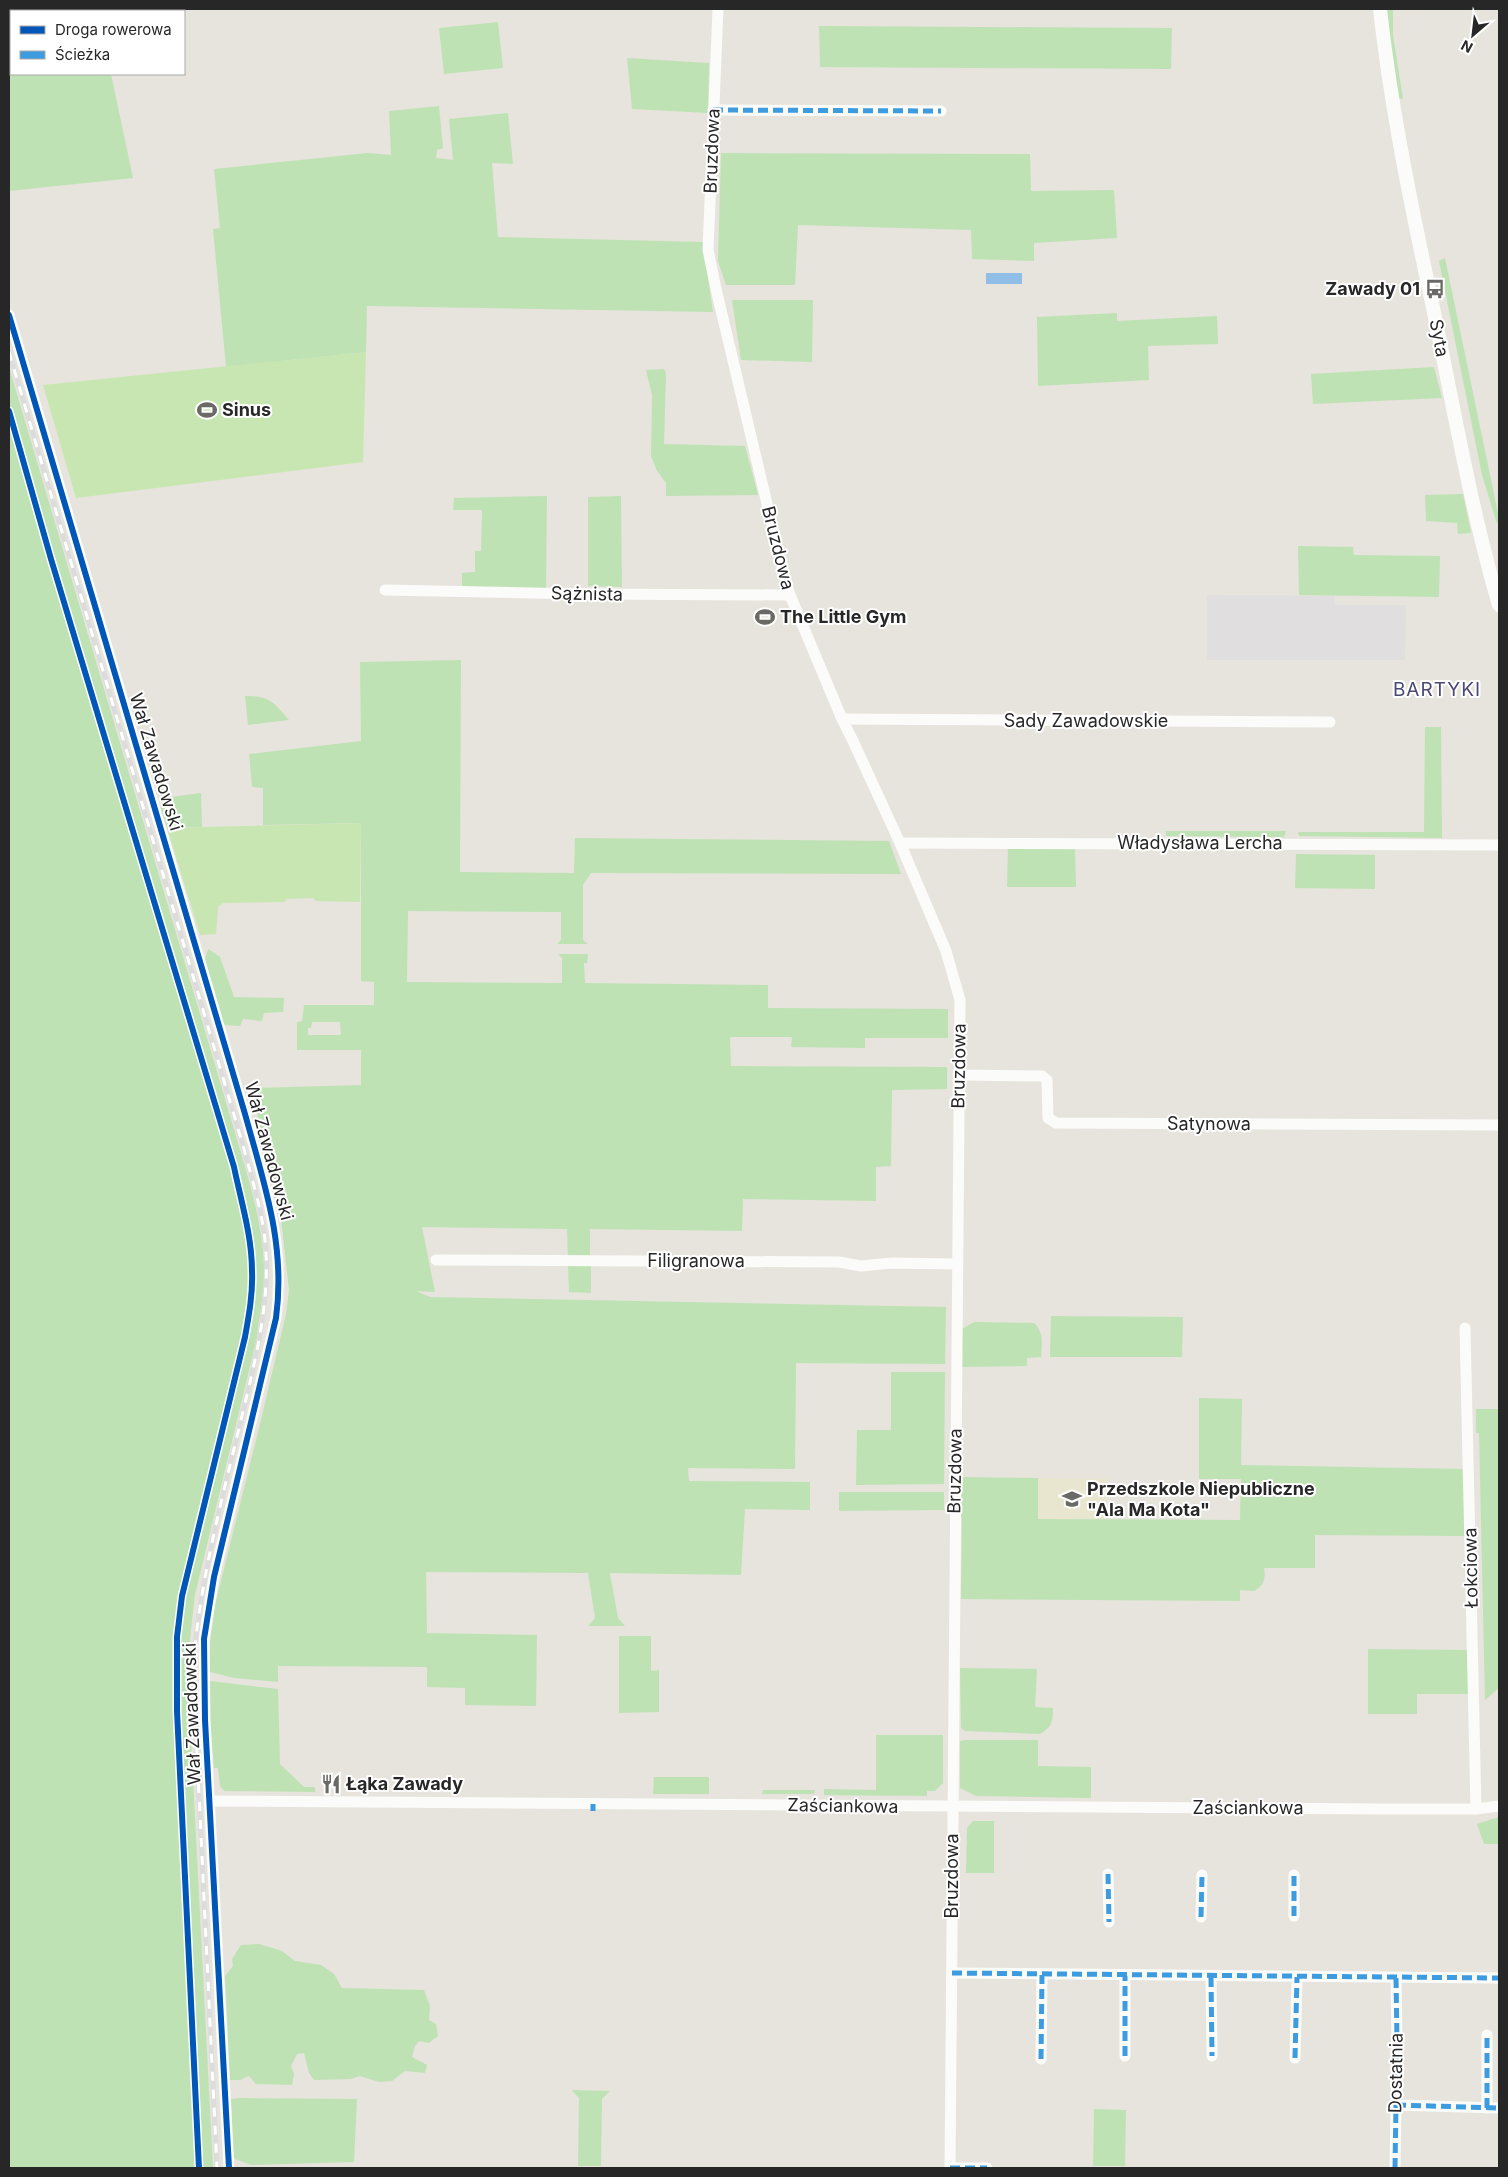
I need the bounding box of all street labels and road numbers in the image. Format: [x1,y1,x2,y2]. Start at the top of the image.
street label: Bruzdowa [700,108,723,194]
street label: Syta [1426,317,1453,359]
street label: Bruzdowa [758,504,799,592]
street label: Sążnista [551,582,623,605]
street label: Wał Zawadowski [126,691,187,833]
street label: Sady Zawadowskie [1004,710,1168,731]
street label: Władysława Lercha [1117,832,1283,853]
street label: Bruzdowa [947,1023,970,1109]
street label: Wał Zawadowski [241,1079,298,1222]
street label: Satynowa [1167,1113,1251,1134]
street label: Filigranowa [647,1250,745,1271]
street label: Bruzdowa [943,1428,966,1514]
street label: Łokciowa [1459,1527,1482,1609]
street label: Wał Zawadowski [179,1642,204,1786]
street label: Zaściankowa [787,1794,899,1817]
street label: Zaściankowa [1192,1797,1304,1818]
street label: Bruzdowa [941,1833,962,1919]
street label: Dostatnia [1384,2033,1407,2113]

